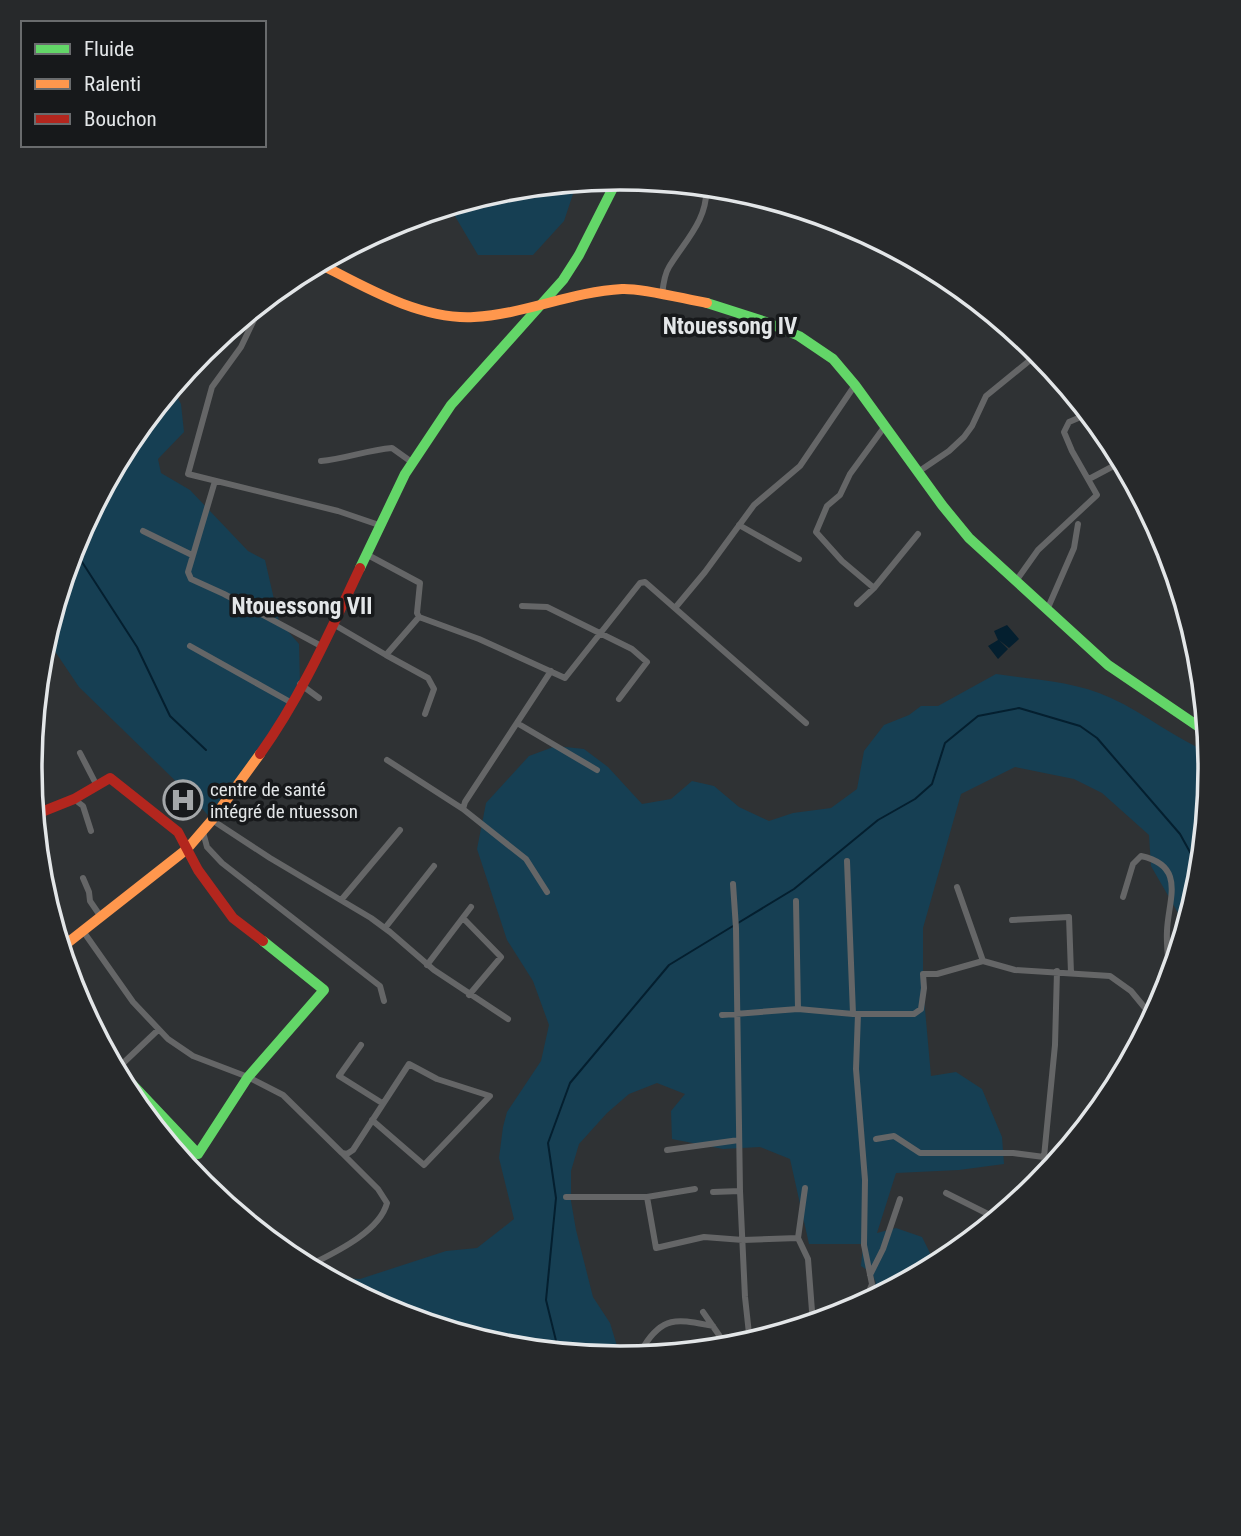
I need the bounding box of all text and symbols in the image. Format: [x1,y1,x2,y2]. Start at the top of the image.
legend [21,21,266,147]
text: Fluide [84,37,134,61]
text: Ralenti [84,72,141,96]
text: Bouchon [84,107,157,131]
district label: Ntouessong IV [663,313,798,340]
district label: Ntouessong VII [232,593,372,620]
place label: centre de santé intégré de ntuesson [210,778,358,823]
hospital icon: centre de santé intégré de ntuesson [162,779,204,821]

